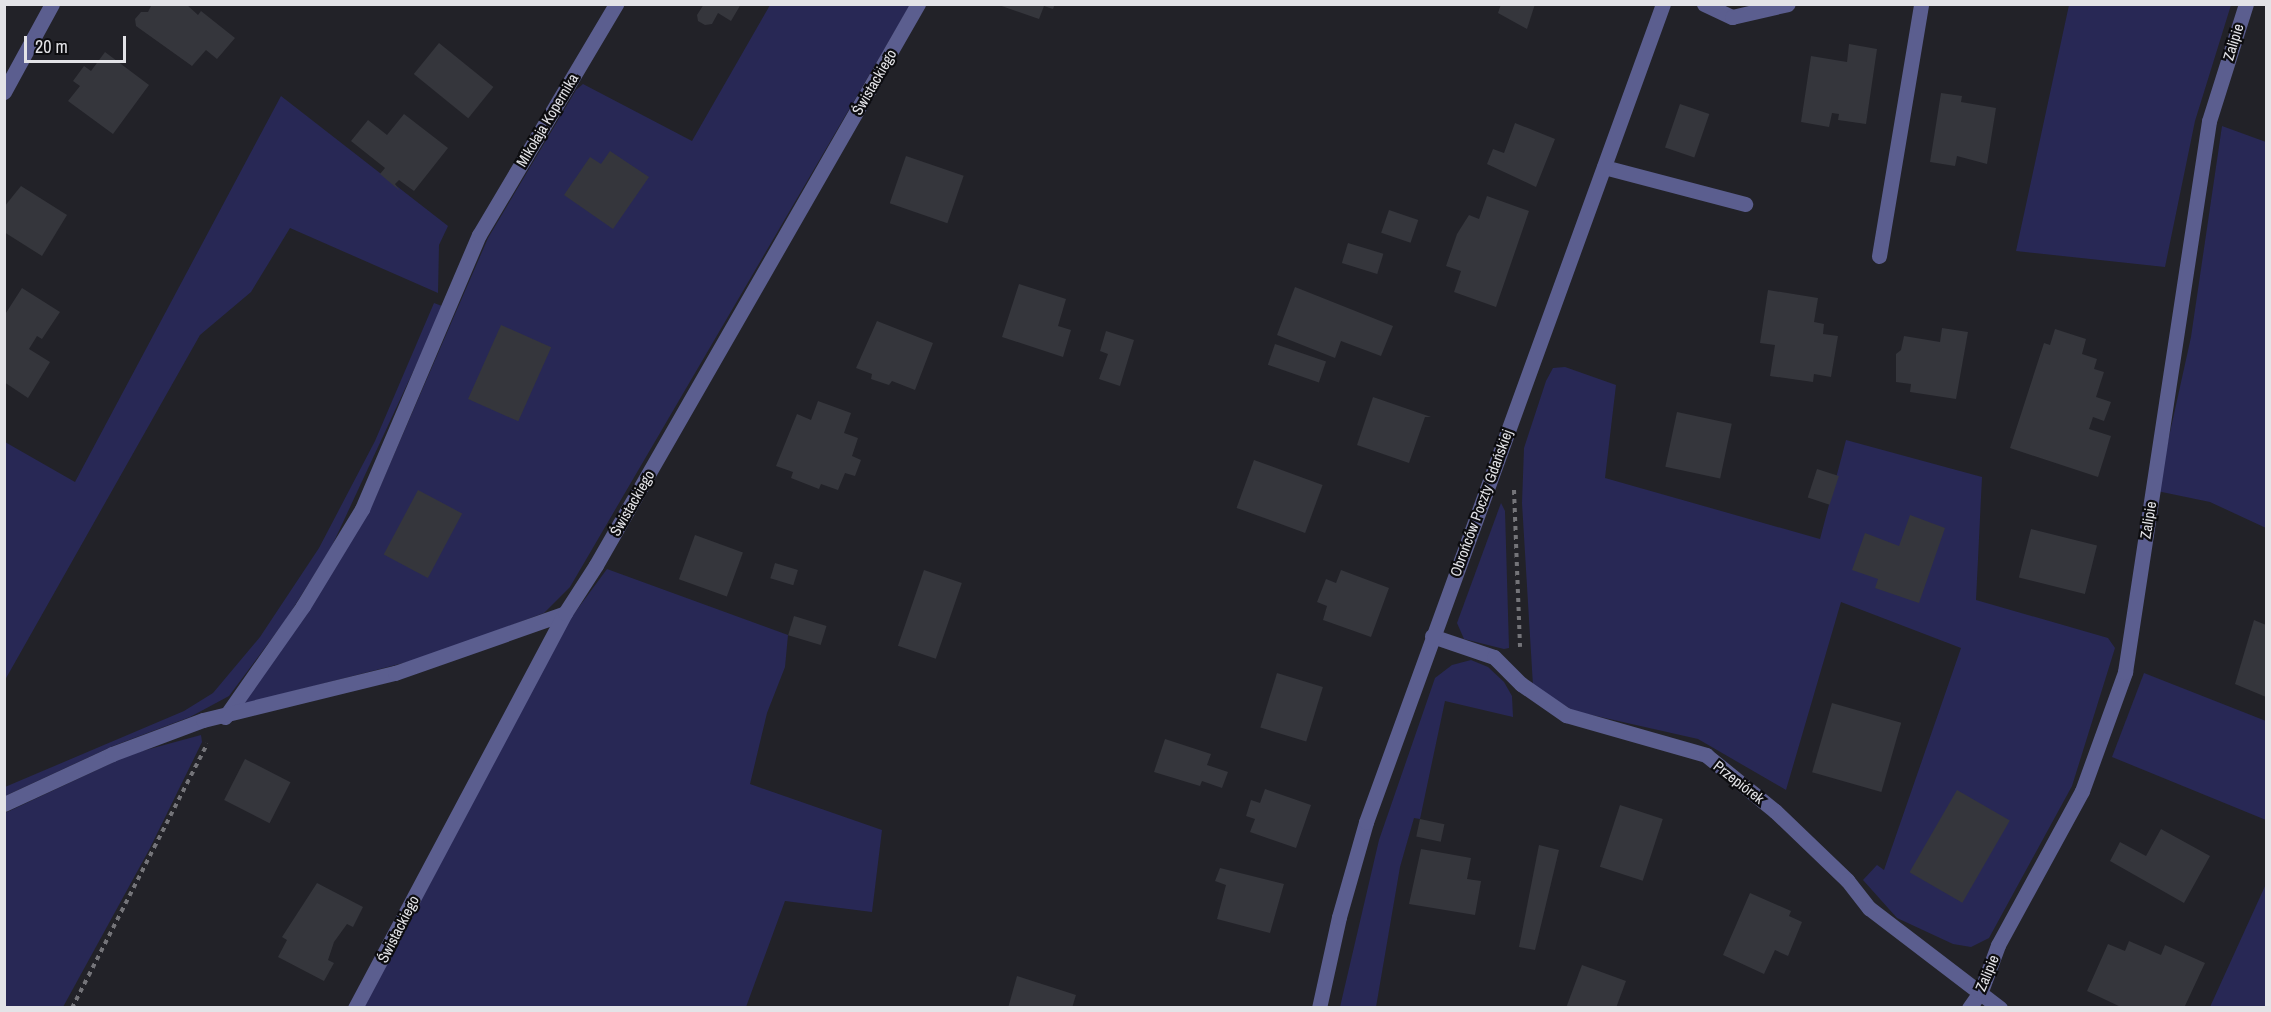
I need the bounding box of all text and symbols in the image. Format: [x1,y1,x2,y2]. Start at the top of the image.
street label: Zalipie [2219,21,2247,63]
scale bar [27,24,129,62]
text: 20 m [35,34,68,59]
street label: Świstackiego [848,46,900,118]
street label: Mikołaja Kopernika [512,70,582,170]
street label: Obrońców Poczty Gdańskiej [1446,427,1516,579]
street label: Świstackiego [606,467,658,539]
street label: Zalipie [2136,500,2160,540]
street label: Przepiórek [1710,757,1768,807]
street label: Świstackiego [373,892,423,966]
street label: Zalipie [1971,952,2003,994]

